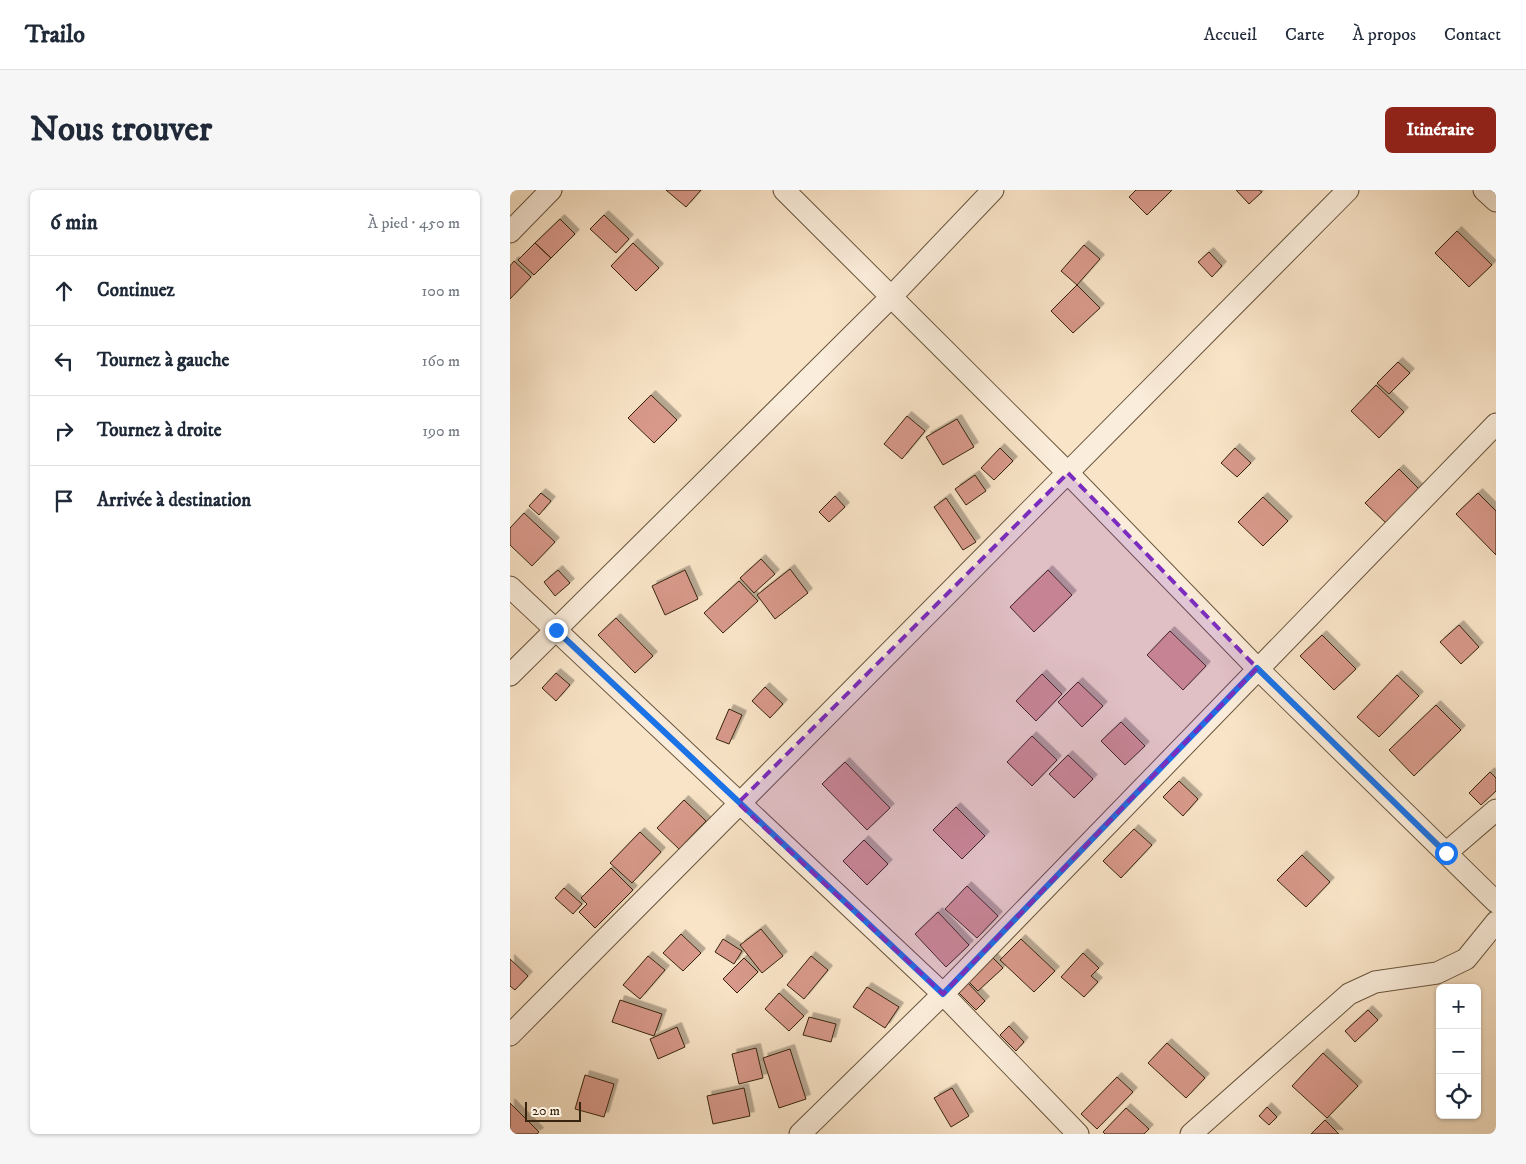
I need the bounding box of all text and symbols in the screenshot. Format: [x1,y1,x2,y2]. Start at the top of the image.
text: Trailo [25,20,85,50]
text: Accueil [1204,24,1257,46]
text: Carte [1285,24,1324,46]
text: À propos [1352,24,1416,46]
text: Contact [1444,24,1501,46]
button: Itinéraire [1385,107,1496,153]
text: Nous trouver [30,108,212,152]
text: 6 min [50,210,98,236]
text: À pied · 450 m [368,213,460,233]
icon: ahead [50,277,78,305]
text: Continuez [97,279,175,302]
text: 100 m [422,281,460,301]
icon: left [50,347,78,375]
text: Tournez à gauche [97,349,229,372]
text: 160 m [422,351,460,371]
icon: right [50,417,78,445]
text: Tournez à droite [97,419,222,442]
text: 190 m [422,421,460,441]
icon: arrive [50,487,78,515]
text: Arrivée à destination [97,489,251,512]
route end [545,619,568,642]
route start [1435,842,1458,865]
map controls [1436,984,1481,1119]
button: + [1436,984,1481,1029]
button: − [1436,1029,1481,1074]
button: locate [1436,1074,1481,1119]
scale bar [525,1099,581,1122]
text: 20 m [532,1102,560,1120]

